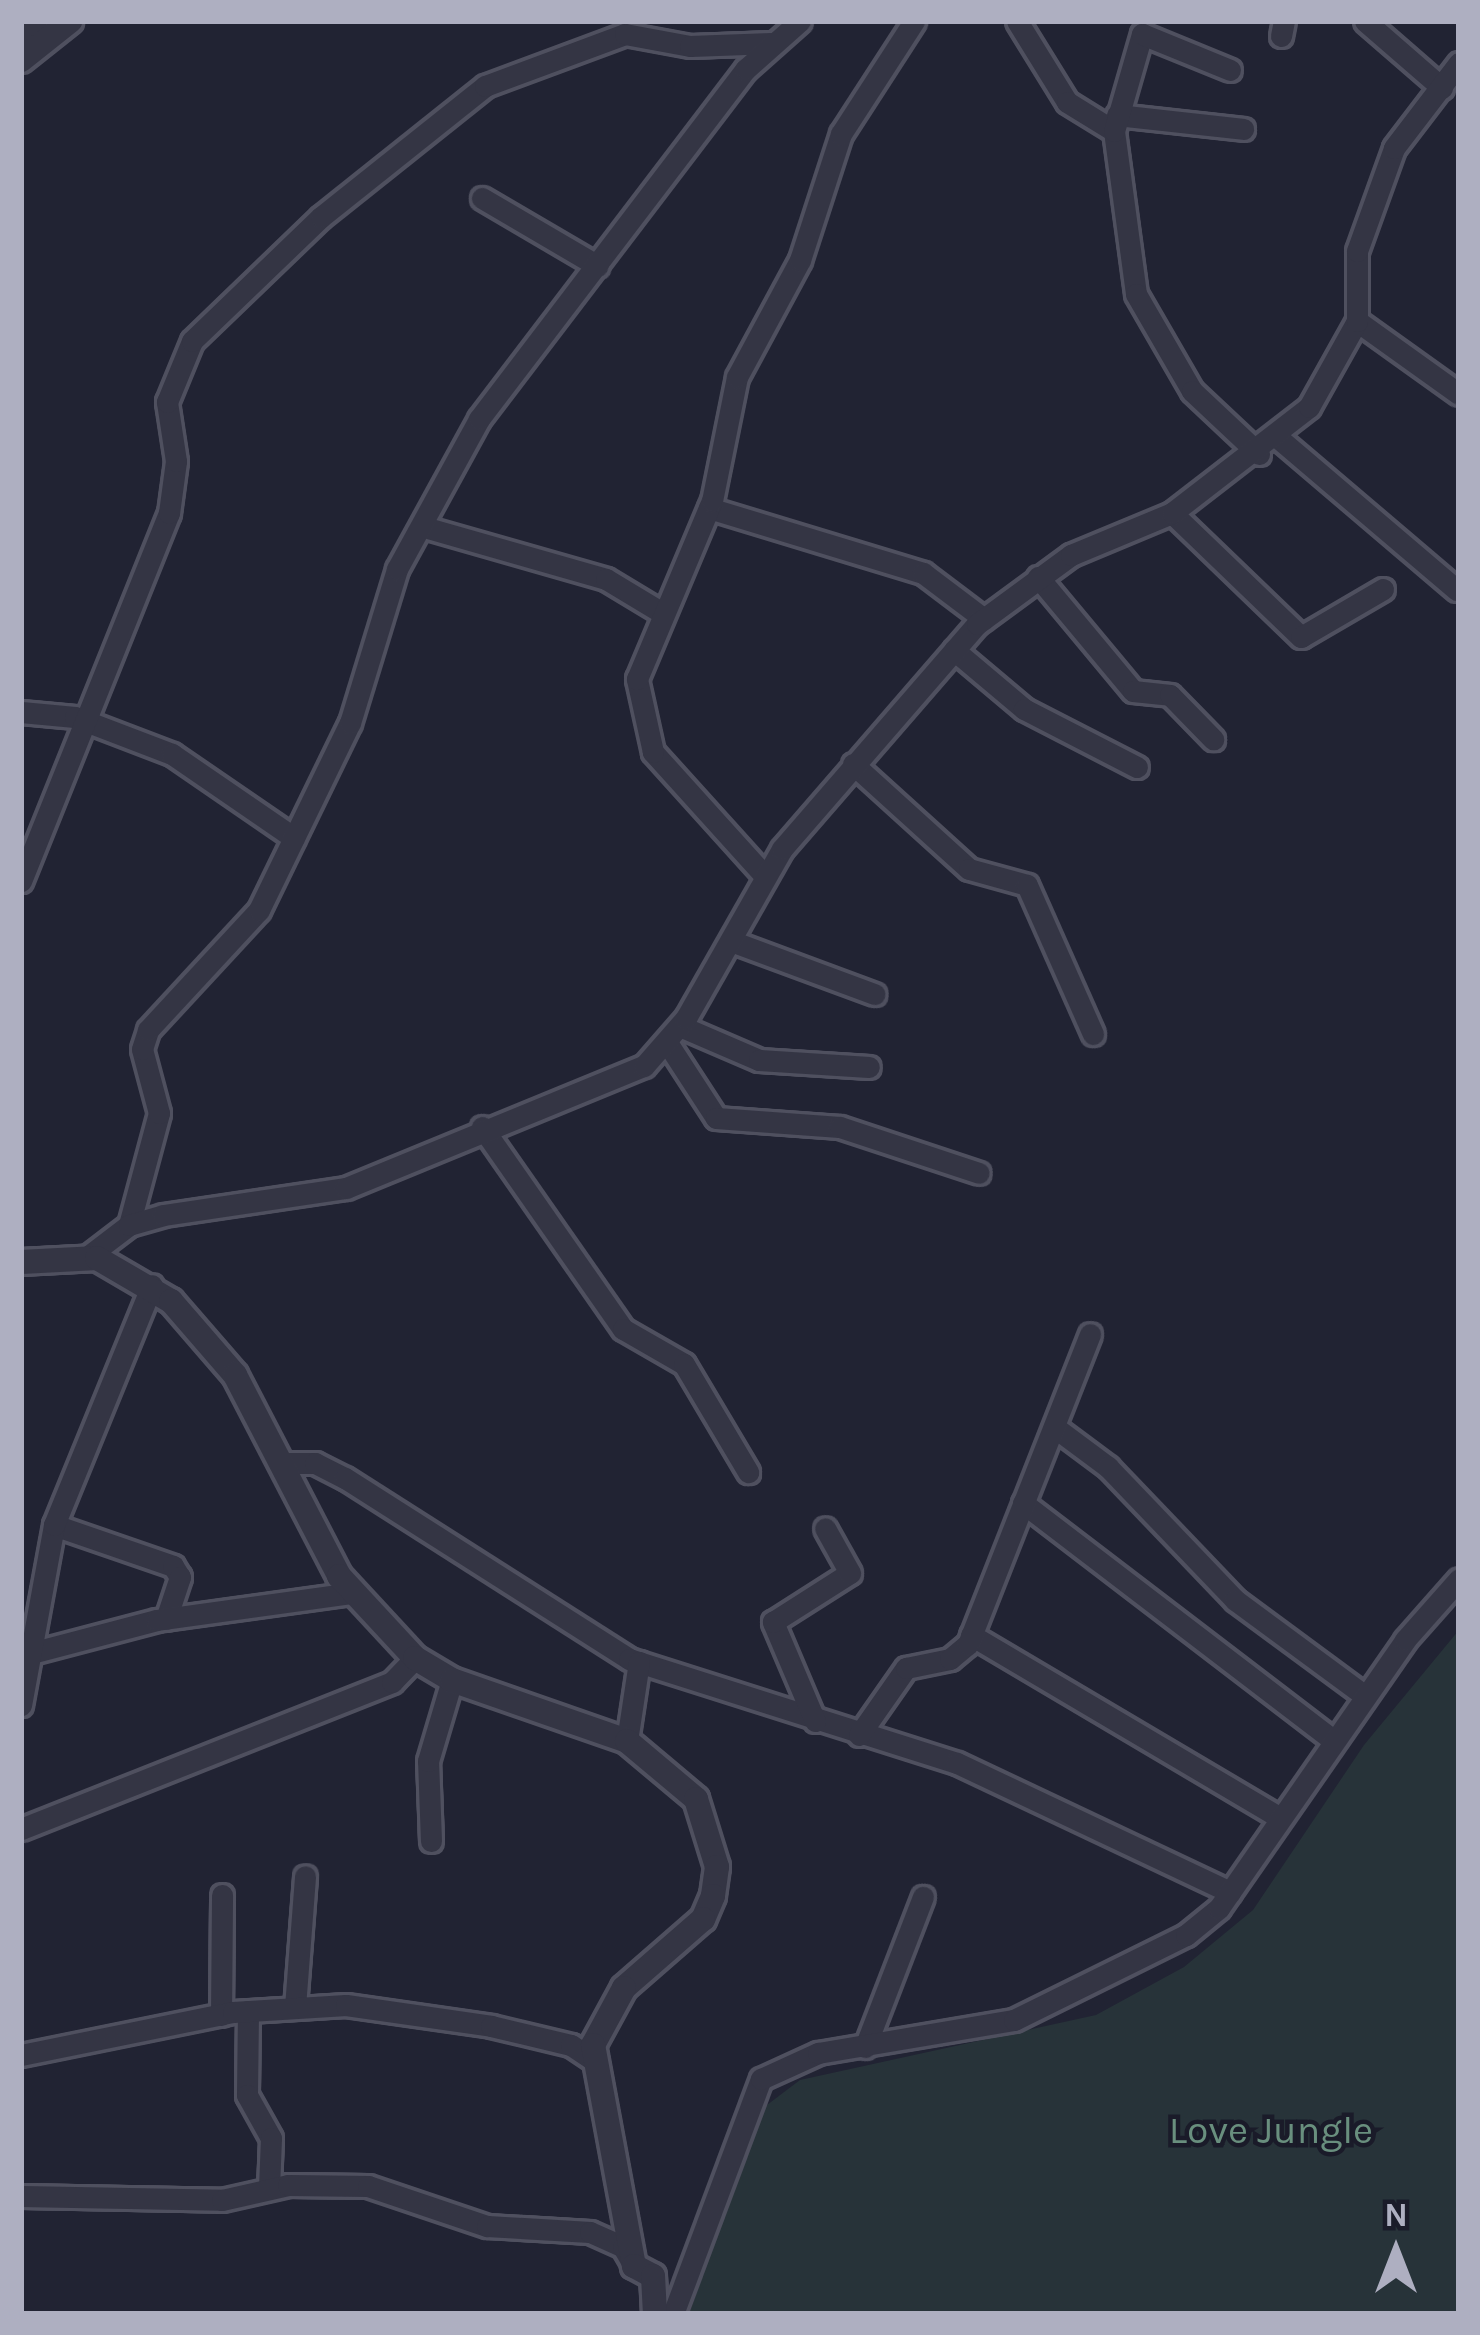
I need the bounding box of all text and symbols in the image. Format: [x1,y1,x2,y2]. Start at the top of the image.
park label: Love Jungle [1169,2107,1373,2153]
north arrow [1336,2191,1456,2311]
text: N [1384,2196,1408,2234]

